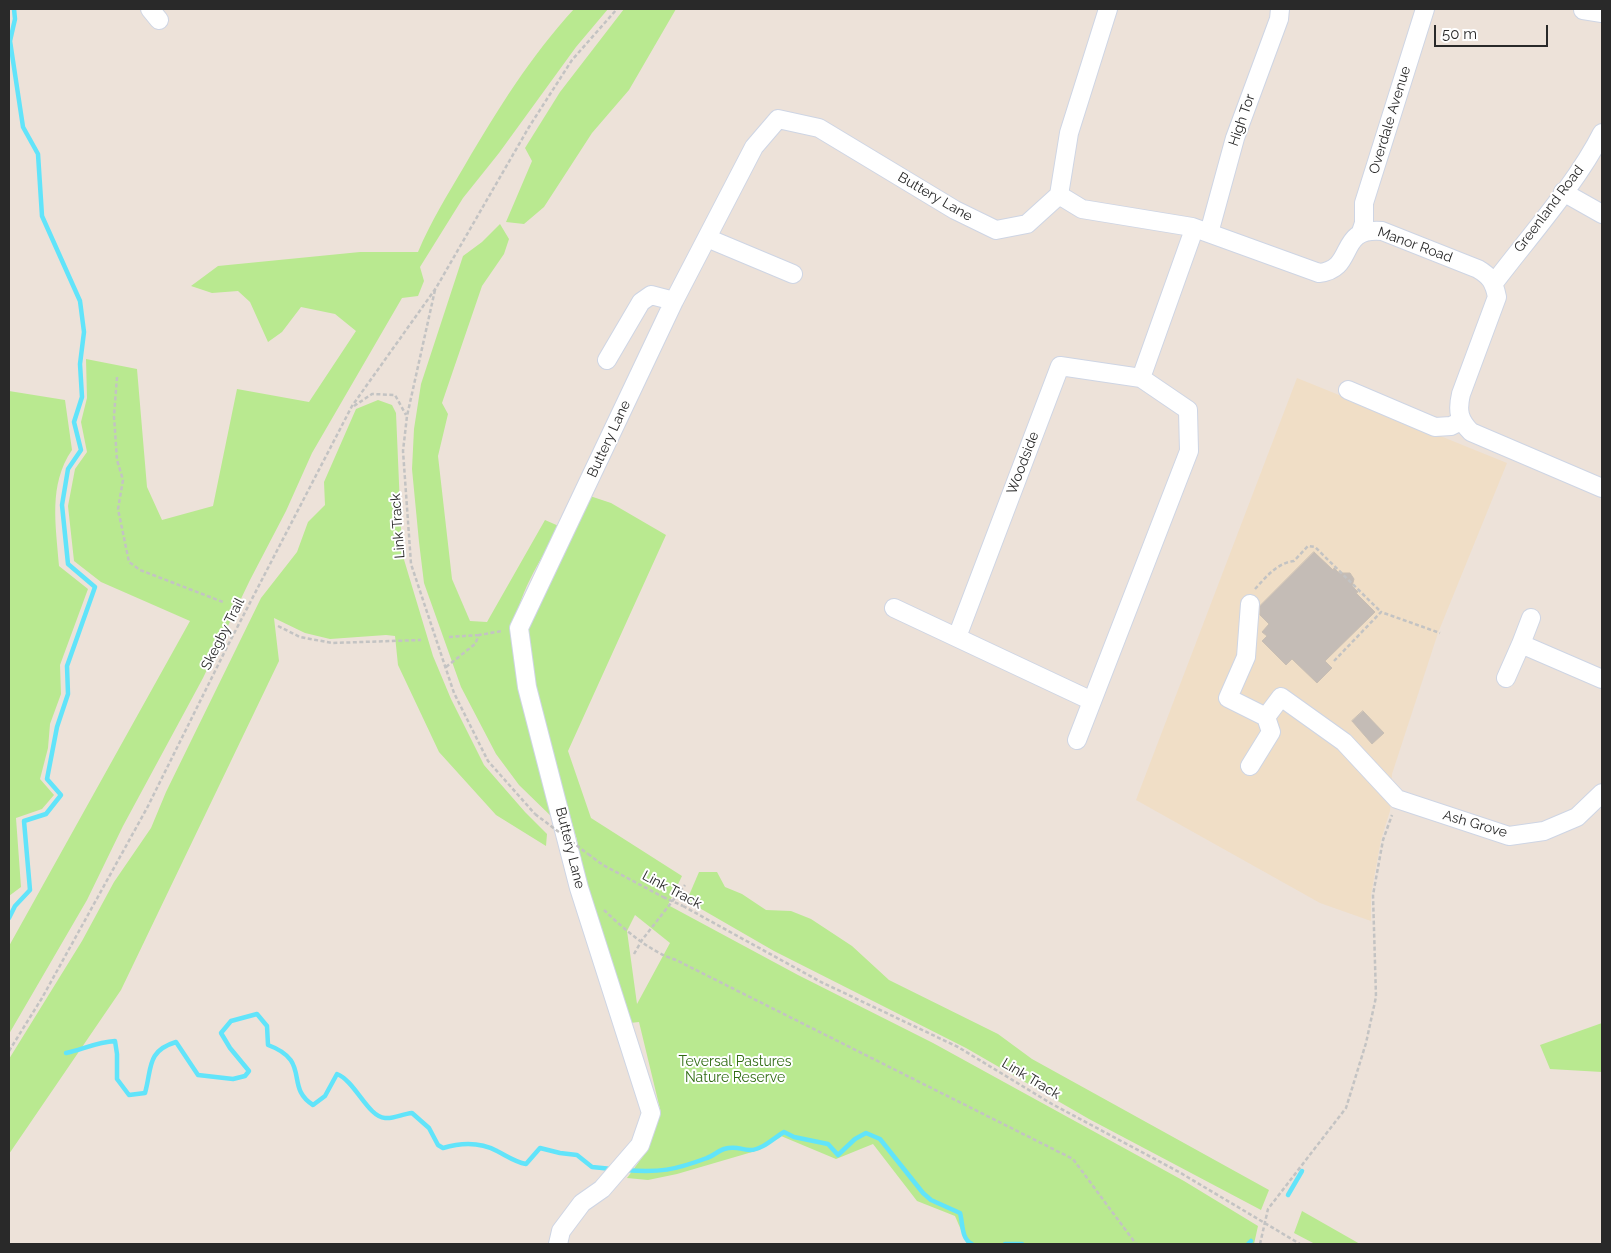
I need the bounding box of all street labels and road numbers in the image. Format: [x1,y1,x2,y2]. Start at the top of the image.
street label: Overdale Avenue [1366,64,1414,176]
street label: High Tor [1225,92,1259,148]
street label: Greenland Road [1511,162,1587,256]
street label: Buttery Lane [895,169,975,225]
street label: Manor Road [1375,224,1455,266]
street label: Buttery Lane [584,398,634,480]
street label: Woodside [1003,429,1043,497]
street label: Link Track [387,493,409,559]
street label: Skegby Trail [198,595,248,673]
street label: Buttery Lane [552,806,588,890]
street label: Ash Grove [1441,807,1509,841]
street label: Link Track [639,867,705,913]
street label: Link Track [999,1055,1063,1103]

